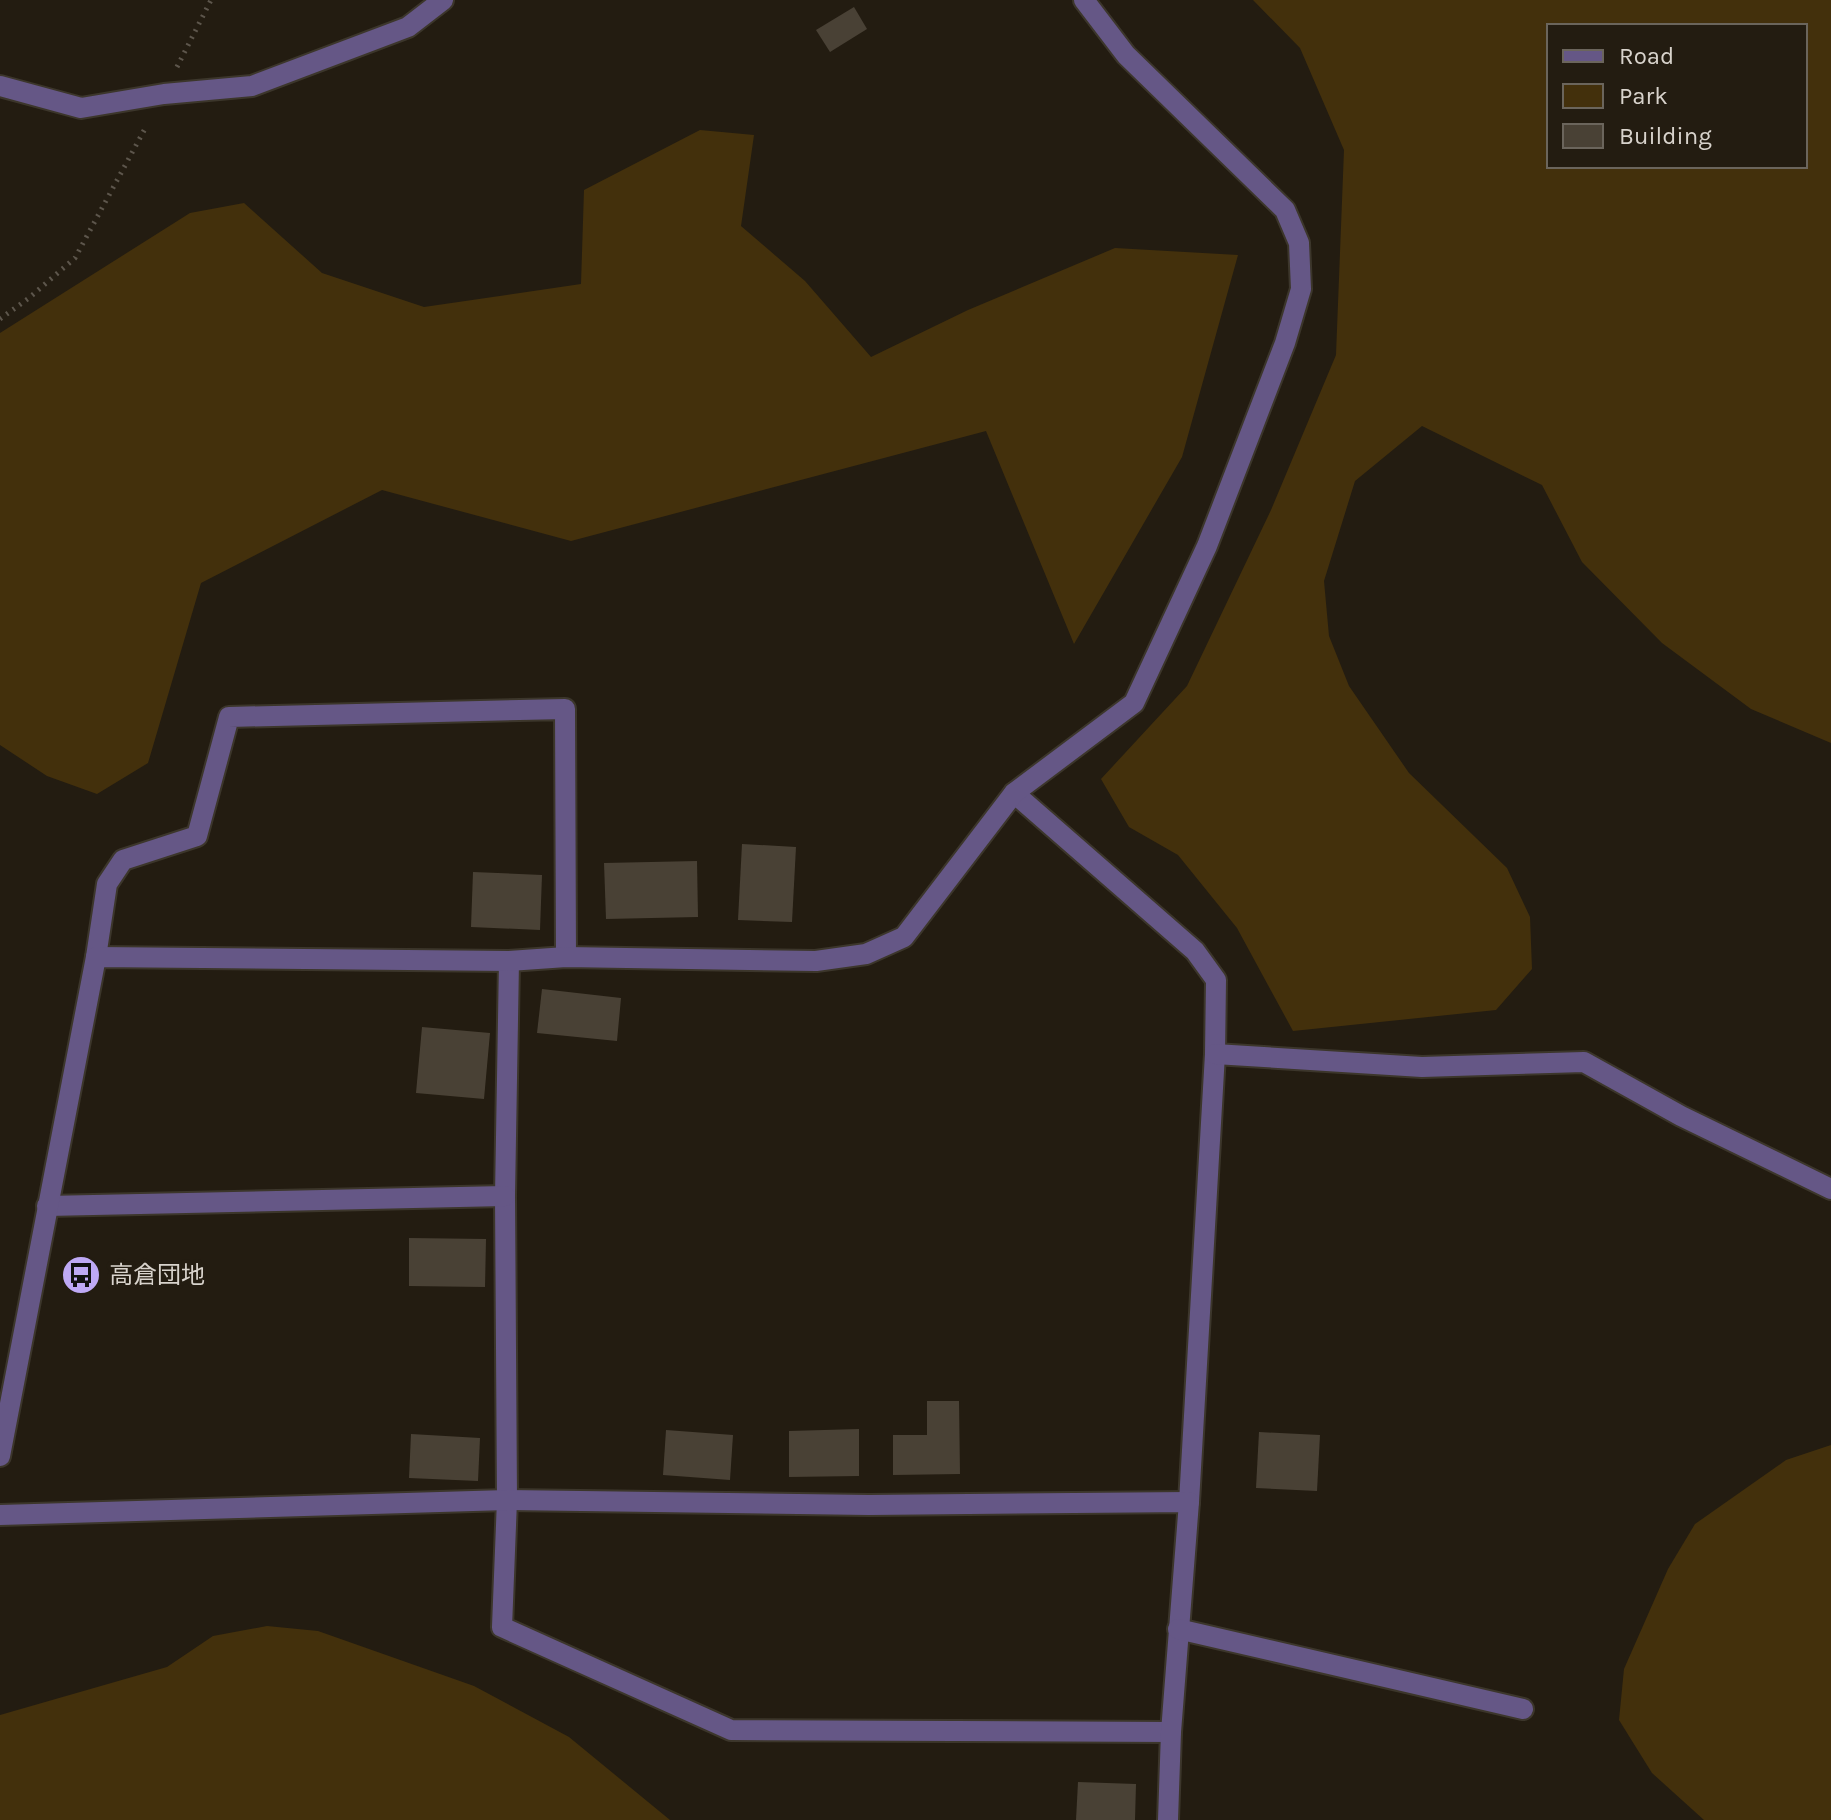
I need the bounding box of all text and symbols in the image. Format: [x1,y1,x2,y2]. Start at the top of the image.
legend [1547,24,1807,168]
text: Road [1619,42,1674,70]
text: Park [1619,82,1668,110]
text: Building [1619,122,1712,150]
bus stop icon: 高倉団地 [60,1254,102,1296]
place label: 高倉団地 [109,1261,205,1289]

